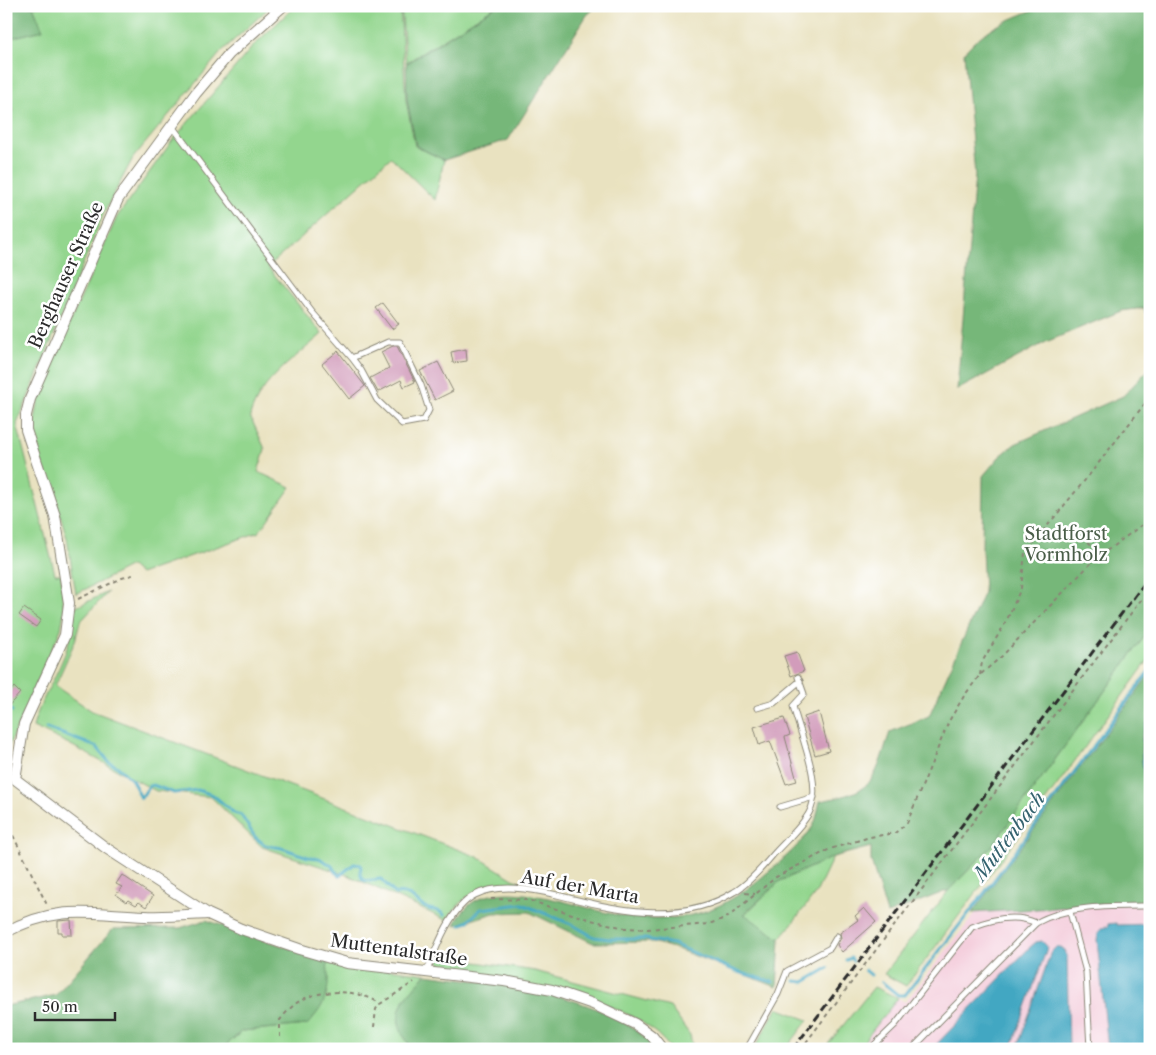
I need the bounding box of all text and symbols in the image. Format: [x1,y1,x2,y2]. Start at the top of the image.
street label: Berghauser Straße [24,198,108,352]
park label: Stadtforst Vormholz [1023,523,1108,566]
water label: Muttenbach [967,787,1050,887]
street label: Auf der Marta [518,866,641,908]
street label: Muttentalstraße [329,930,469,970]
scale bar [35,990,115,1022]
text: 50 m [42,997,78,1016]

